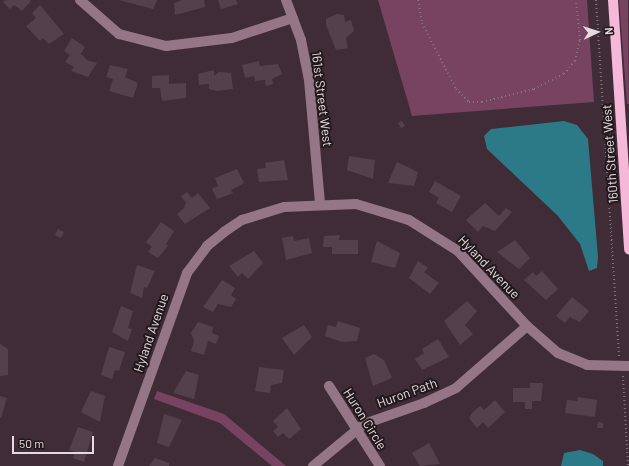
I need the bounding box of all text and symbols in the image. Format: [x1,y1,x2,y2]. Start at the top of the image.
north arrow [577,12,617,52]
text: N [603,27,616,35]
street label: 161st Street West [308,51,336,147]
street label: 160th Street West [599,104,621,204]
street label: Hyland Avenue [455,232,523,302]
street label: Hyland Avenue [130,292,172,374]
street label: Huron Path [375,375,439,411]
street label: Huron Circle [340,385,390,453]
scale bar [14,428,96,454]
text: 50 m [19,436,44,450]

